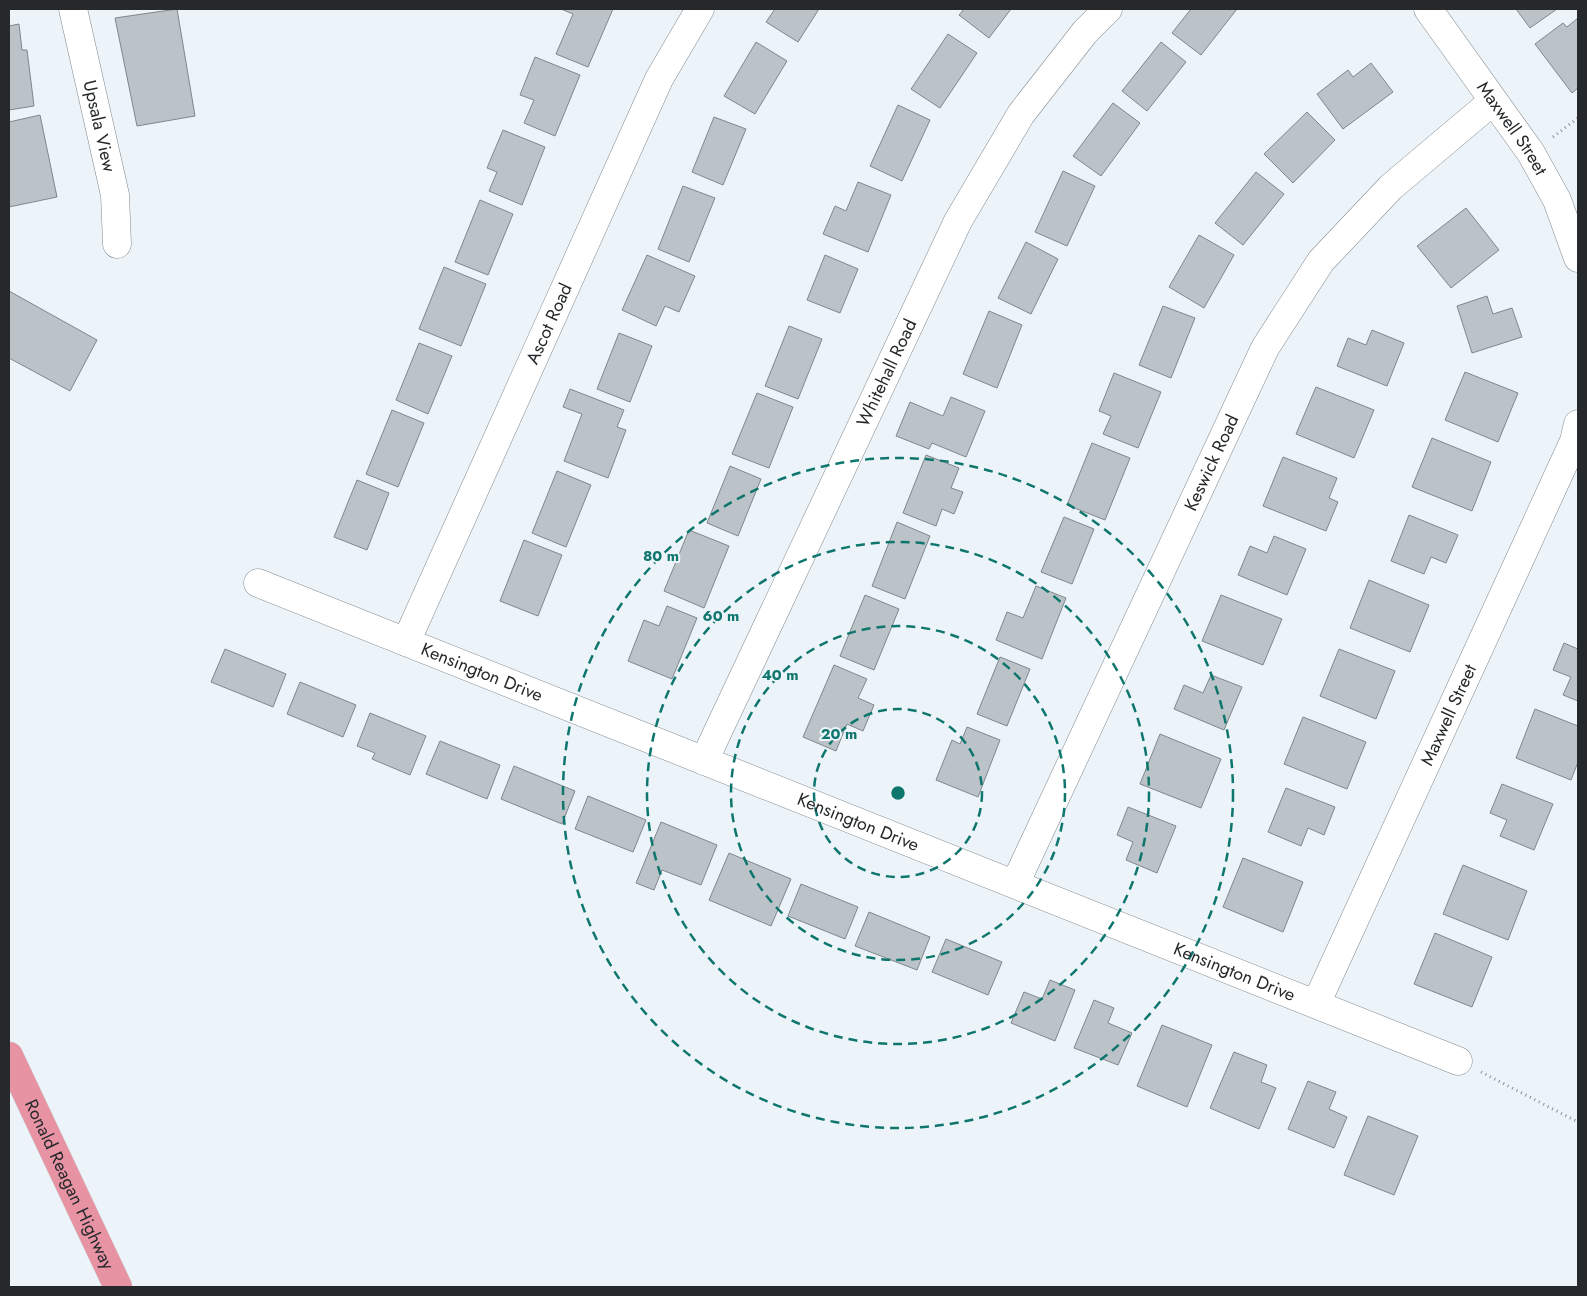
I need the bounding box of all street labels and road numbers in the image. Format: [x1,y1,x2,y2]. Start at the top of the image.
street label: Maxwell Street [1471,76,1554,180]
street label: Upsala View [76,78,123,175]
street label: Ascot Road [520,279,579,368]
street label: Whitehall Road [850,315,923,431]
street label: Keswick Road [1178,410,1245,515]
street label: Kensington Drive [417,636,547,708]
street label: Maxwell Street [1414,659,1483,770]
street label: Kensington Drive [793,786,923,858]
street label: Kensington Drive [1170,936,1299,1008]
street label: Ronald Reagan Highway [18,1095,121,1274]

